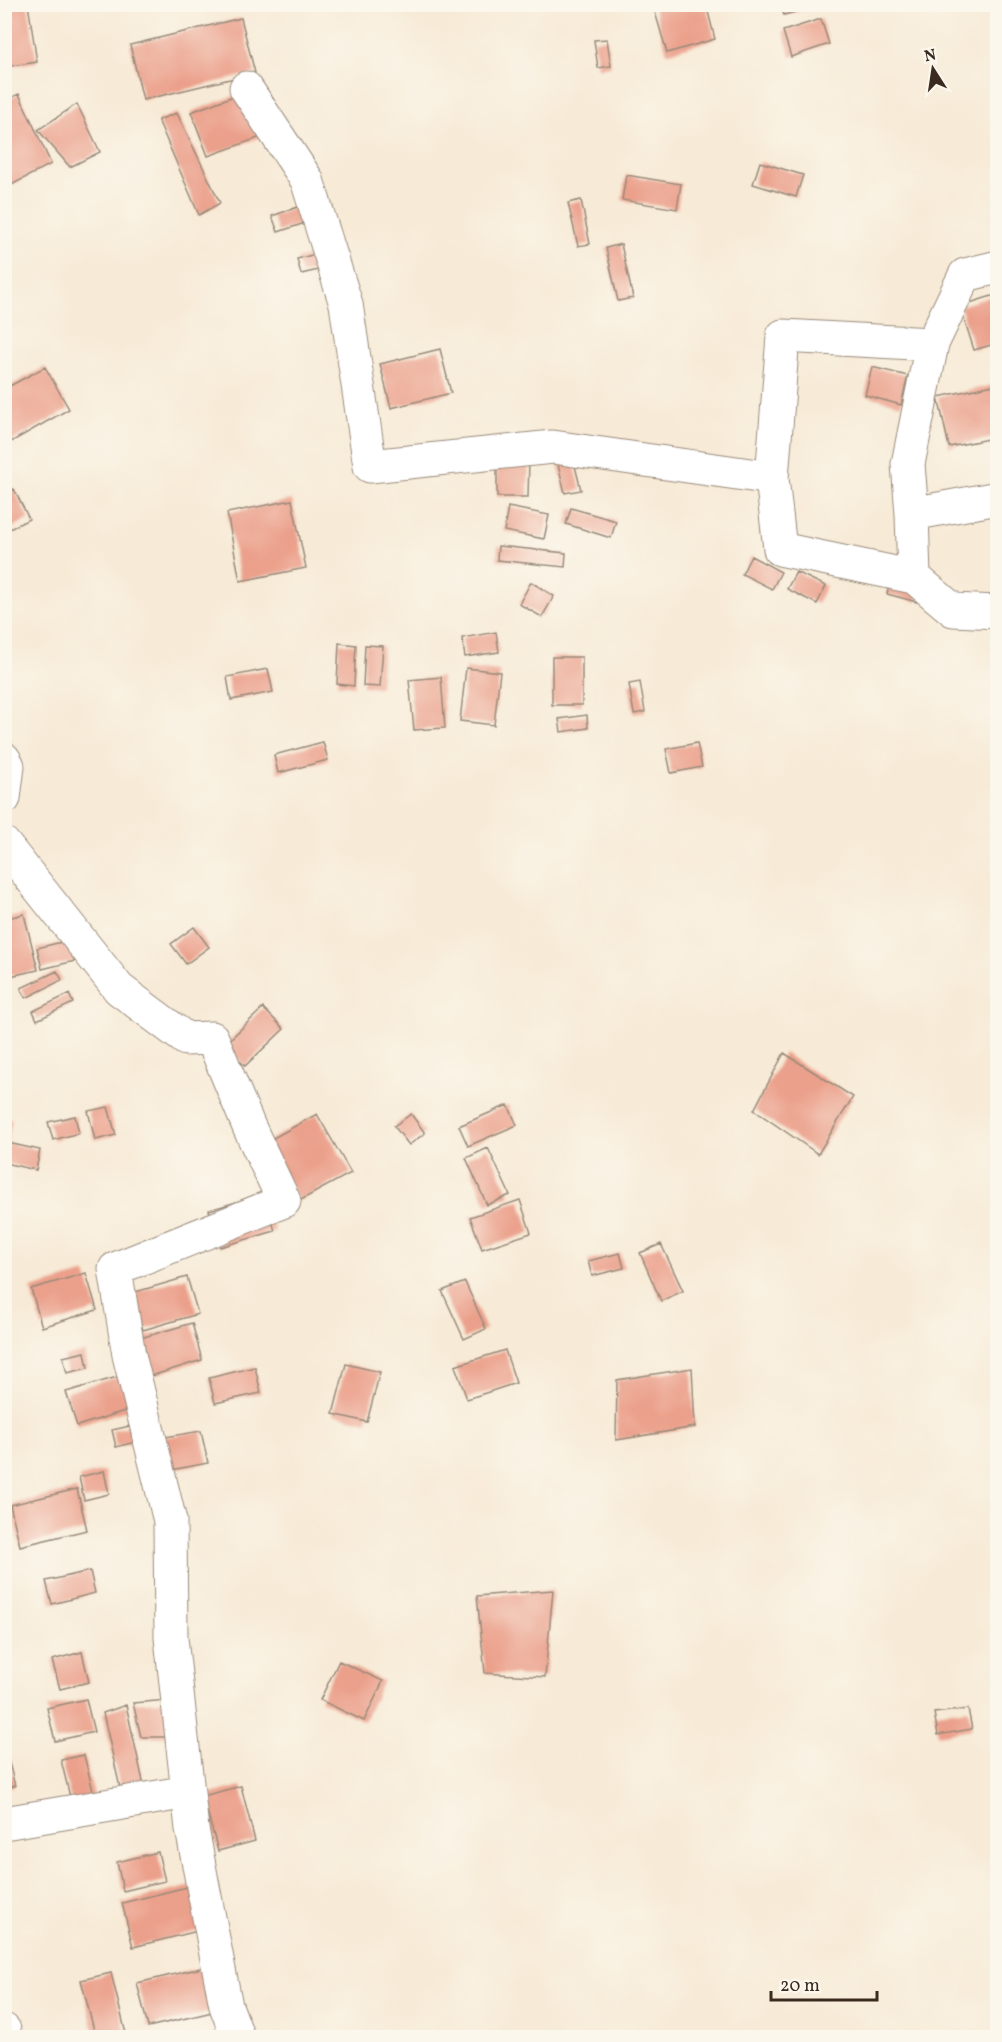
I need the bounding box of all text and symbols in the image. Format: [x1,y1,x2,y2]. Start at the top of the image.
north arrow [903,39,963,99]
text: N [922,44,939,68]
scale bar [771,1964,878,2002]
text: 20 m [780,1974,820,1999]

